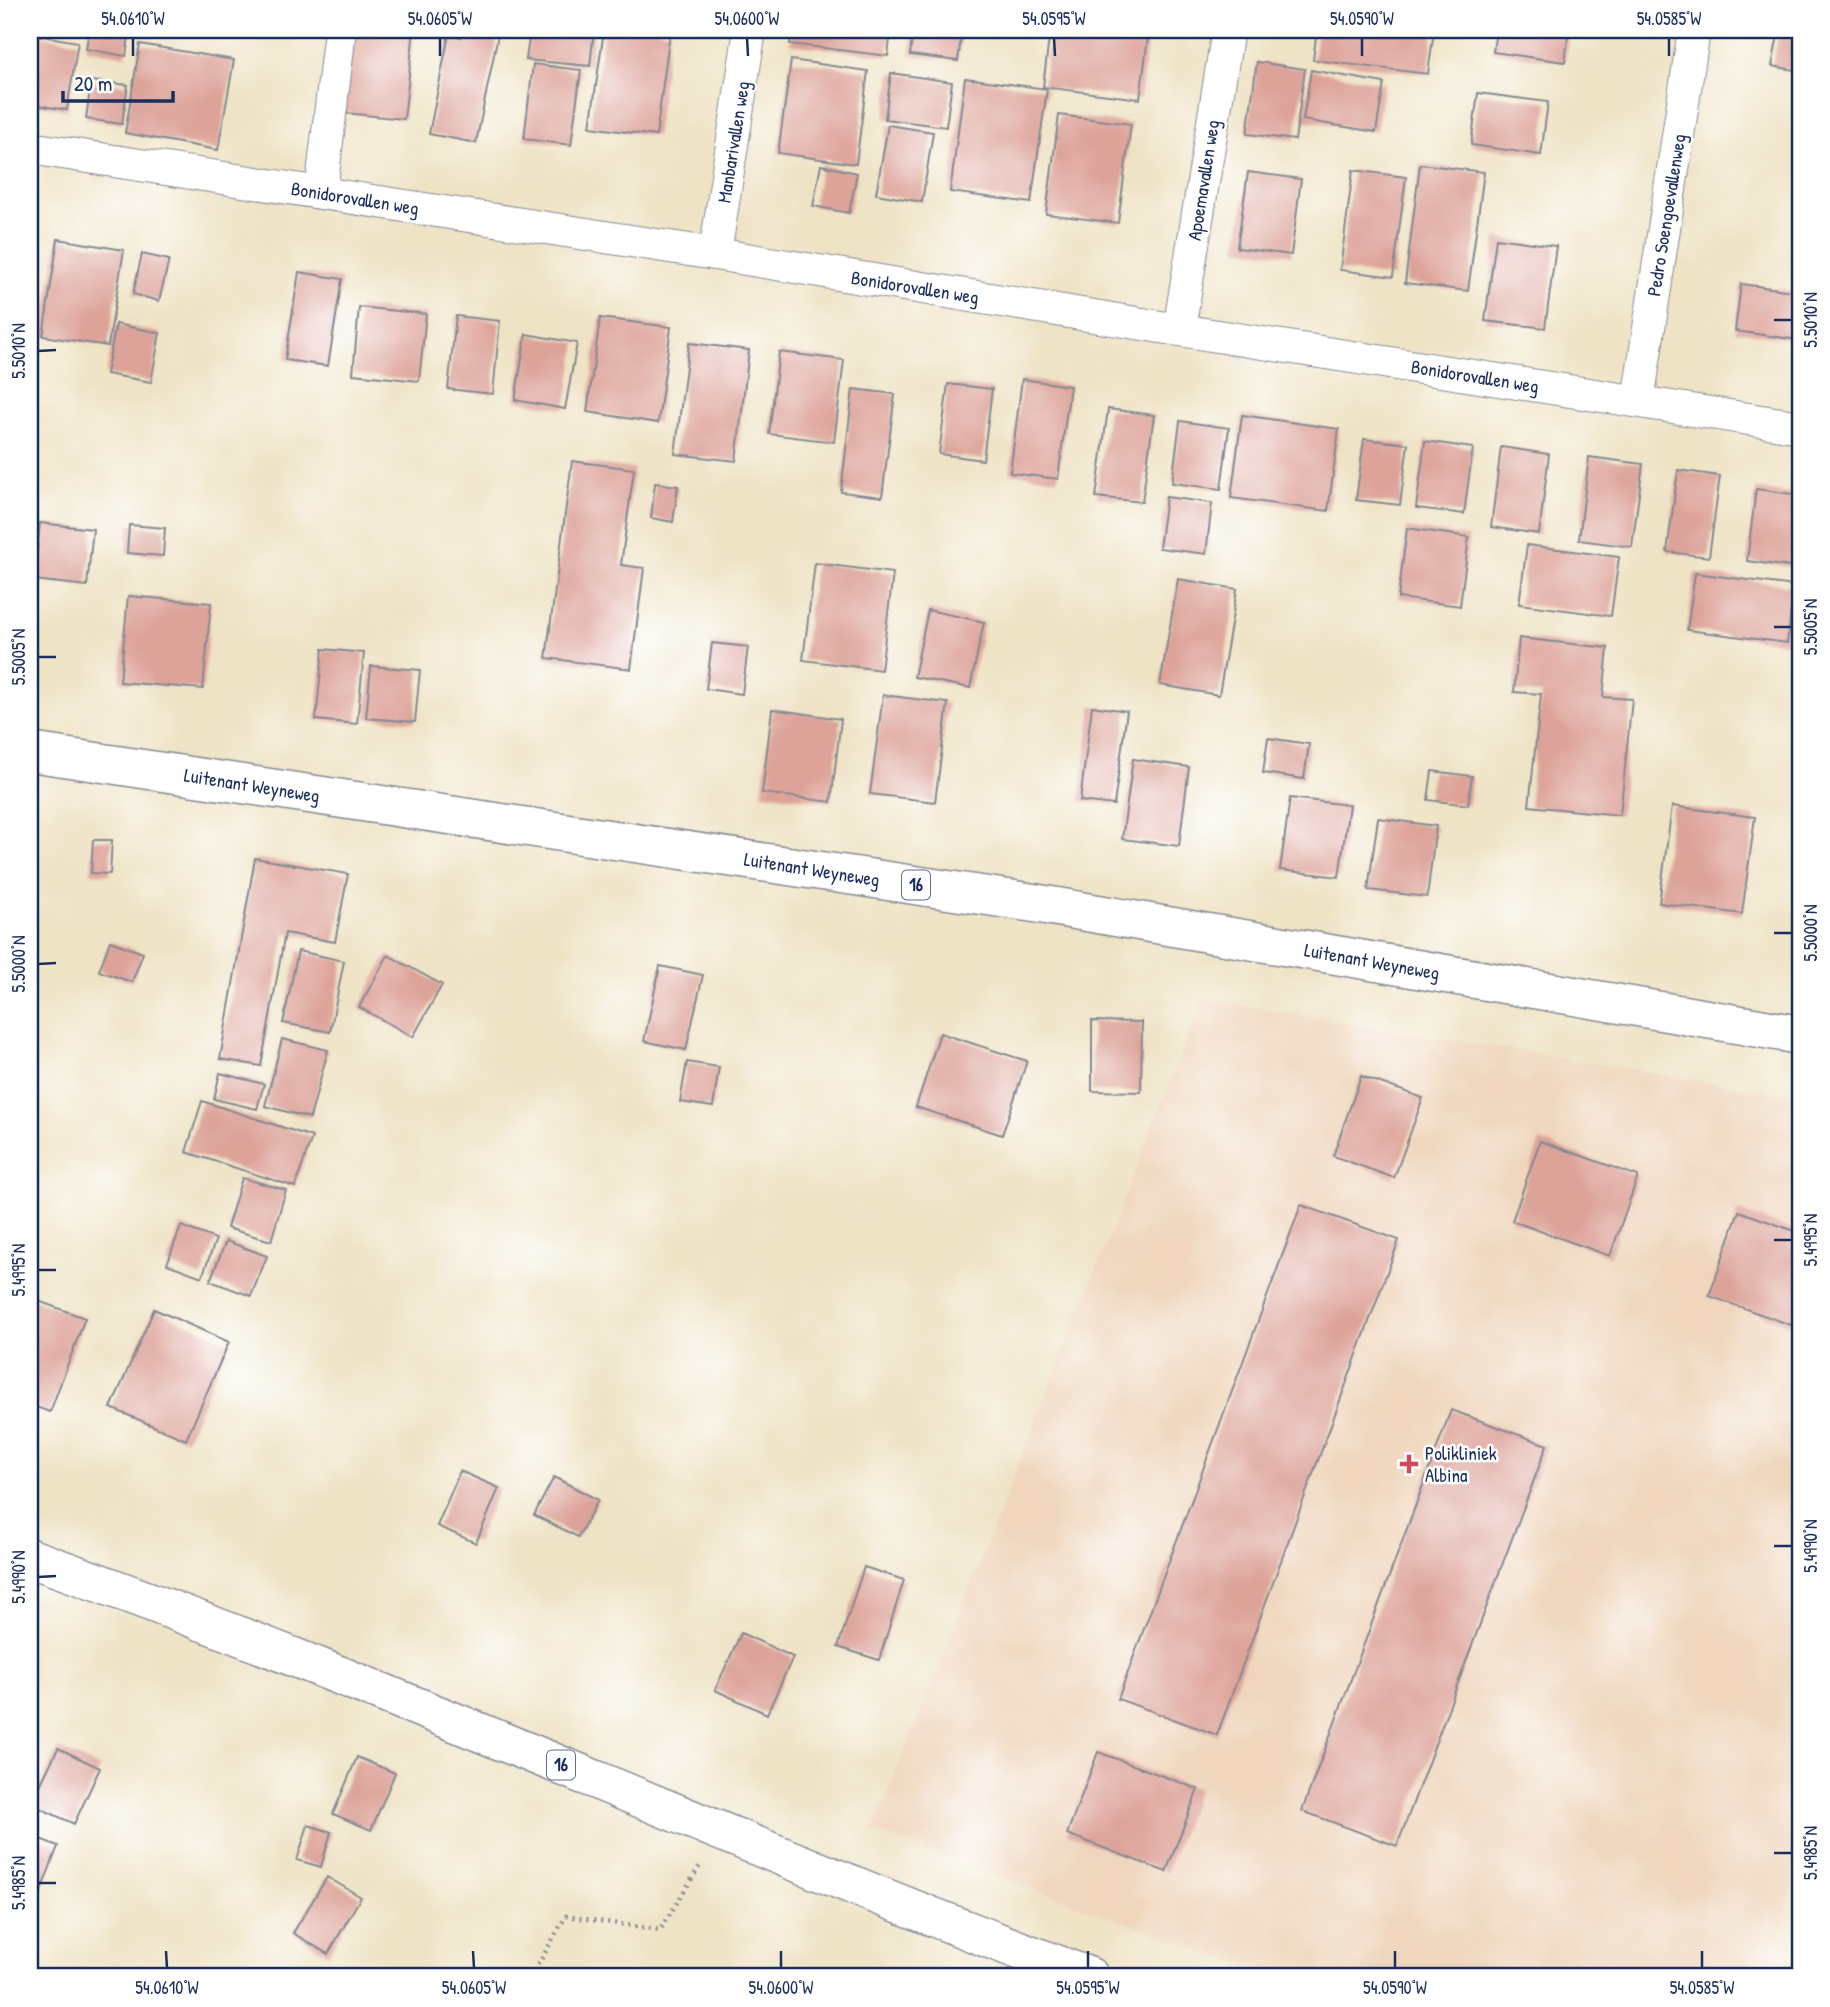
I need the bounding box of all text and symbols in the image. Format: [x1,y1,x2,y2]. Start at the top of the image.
text: 54.0610°W [101,6,165,31]
text: 54.0605°W [408,6,472,31]
text: 54.0600°W [715,6,779,31]
text: 54.0595°W [1022,6,1086,31]
text: 54.0590°W [1330,6,1394,31]
text: 54.0585°W [1637,6,1701,31]
scale bar [63,60,173,104]
text: 20 m [74,69,112,98]
street label: Manbarivallen weg [711,79,755,205]
street label: Apoemavallen weg [1181,118,1225,242]
street label: Pedro Soengoevallenweg [1640,132,1692,298]
street label: Bonidorovallen weg [289,175,421,221]
street label: Bonidorovallen weg [849,264,981,310]
text: 5.5010°N [1798,292,1823,348]
text: 5.5010°N [6,323,31,379]
street label: Bonidorovallen weg [1409,353,1541,399]
text: 5.5005°N [1798,599,1823,655]
text: 5.5005°N [6,629,31,685]
street label: Luitenant Weyneweg [182,761,322,809]
street label: Luitenant Weyneweg [742,845,882,893]
road number: 16 [902,870,930,900]
text: 5.5000°N [1798,904,1823,962]
text: 5.5000°N [6,935,31,993]
street label: Luitenant Weyneweg [1302,936,1442,986]
text: 5.4995°N [1798,1214,1823,1266]
text: 5.4995°N [6,1244,31,1296]
place label: Polikliniek Albina [1425,1440,1497,1488]
marker: Polikliniek Albina [1399,1454,1419,1474]
text: 5.4990°N [1798,1519,1823,1573]
text: 5.4990°N [6,1550,31,1604]
road number: 16 [547,1750,575,1780]
text: 5.4985°N [1798,1826,1823,1880]
text: 5.4985°N [6,1856,31,1910]
text: 54.0610°W [135,1975,199,2000]
text: 54.0605°W [442,1975,506,2000]
text: 54.0600°W [749,1975,813,2000]
text: 54.0595°W [1056,1975,1120,2000]
text: 54.0590°W [1363,1975,1427,2000]
text: 54.0585°W [1670,1975,1734,2000]

